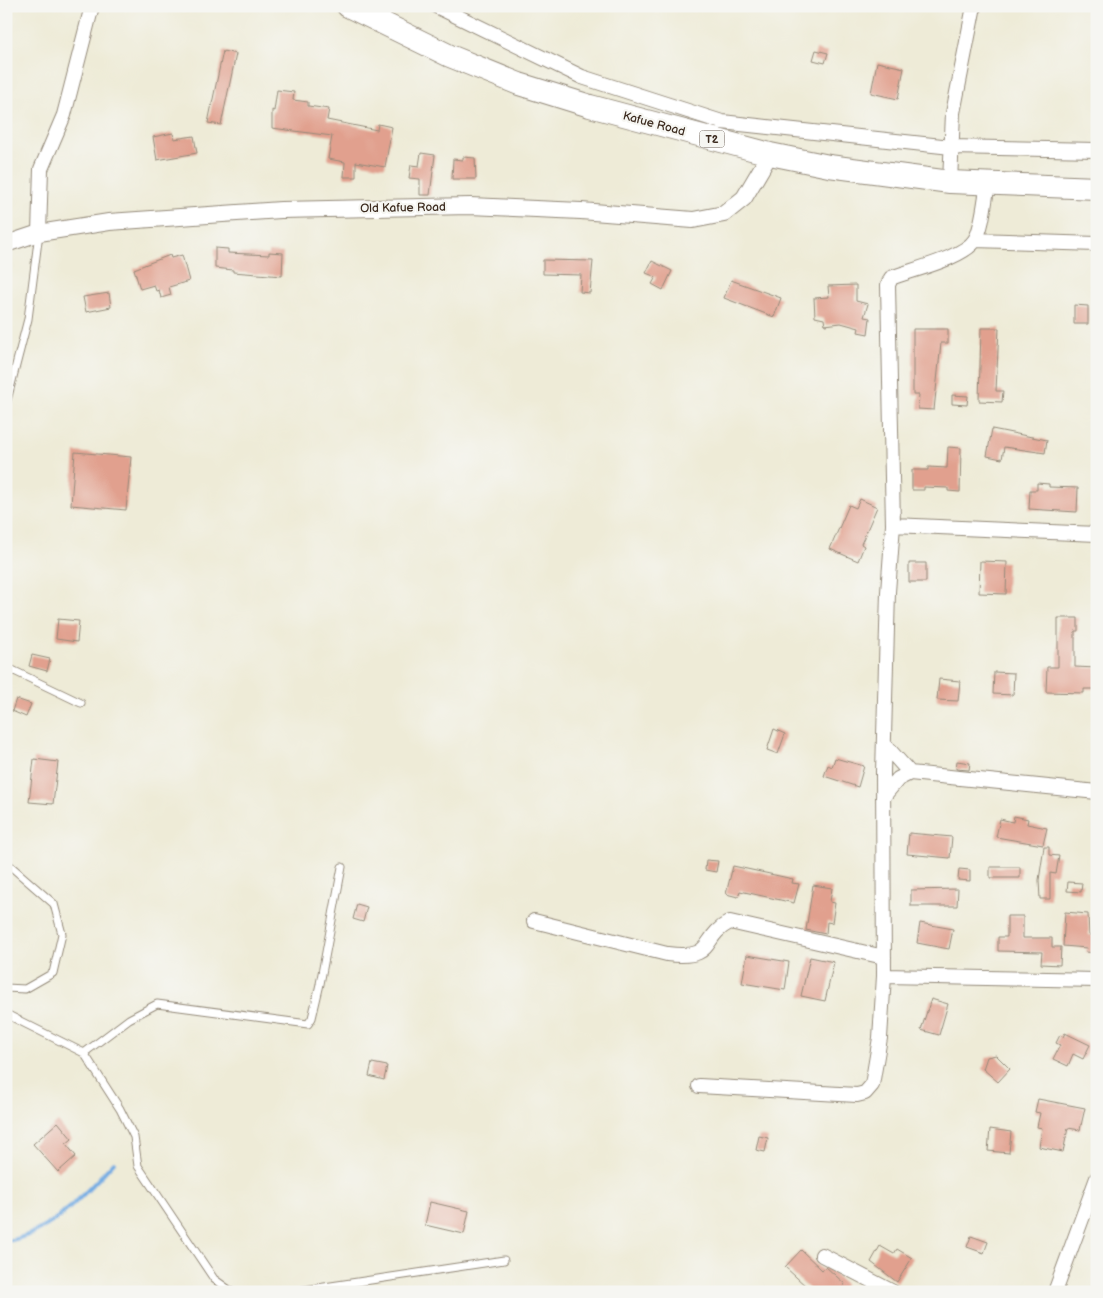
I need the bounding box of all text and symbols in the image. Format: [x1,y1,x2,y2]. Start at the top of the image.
street label: Kafue Road [621,108,687,140]
road number: T2 [700,130,724,148]
street label: Old Kafue Road [360,200,446,216]

